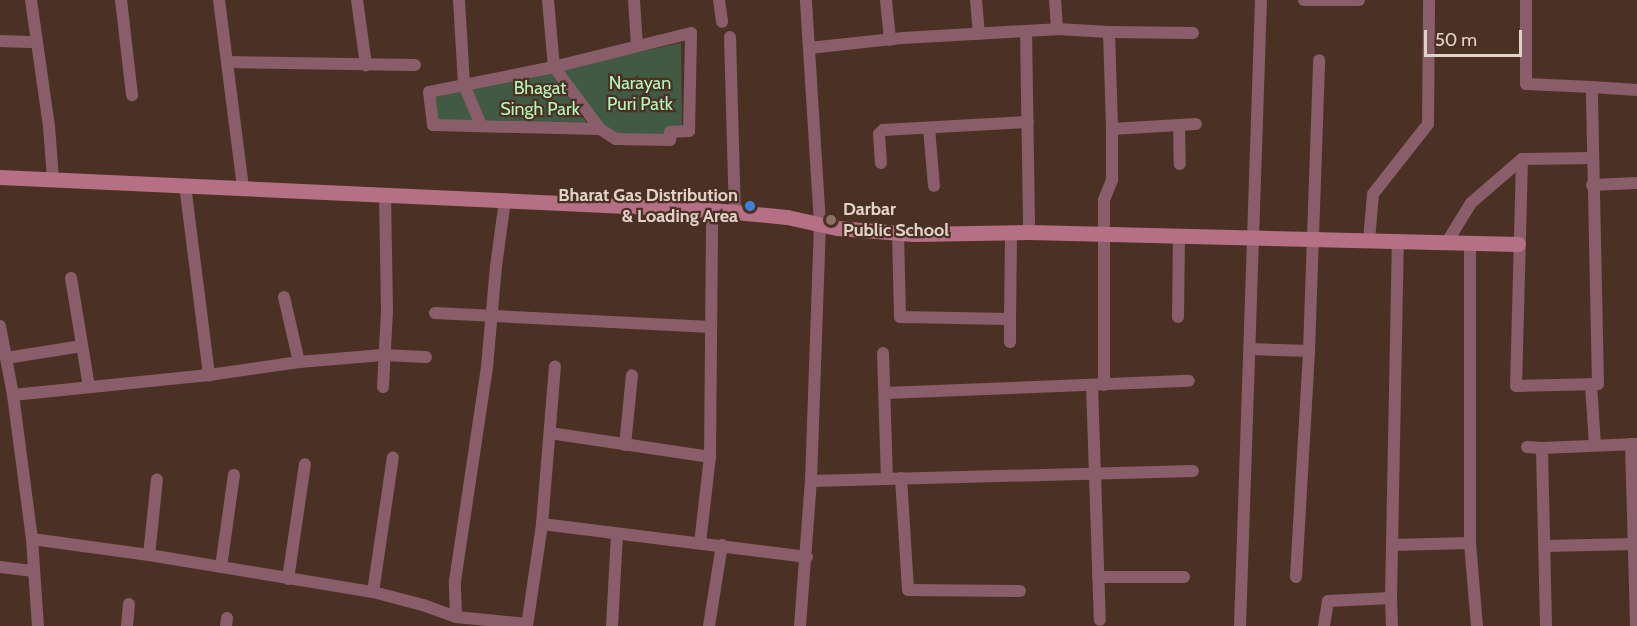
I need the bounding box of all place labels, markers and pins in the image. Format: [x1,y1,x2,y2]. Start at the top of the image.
place label: Bharat Gas Distribution & Loading Area [558,185,738,228]
marker: Bharat Gas Distribution & Loading Area [743,199,757,213]
place label: Darbar Public School [843,199,949,242]
marker: Darbar Public School [824,213,838,227]

